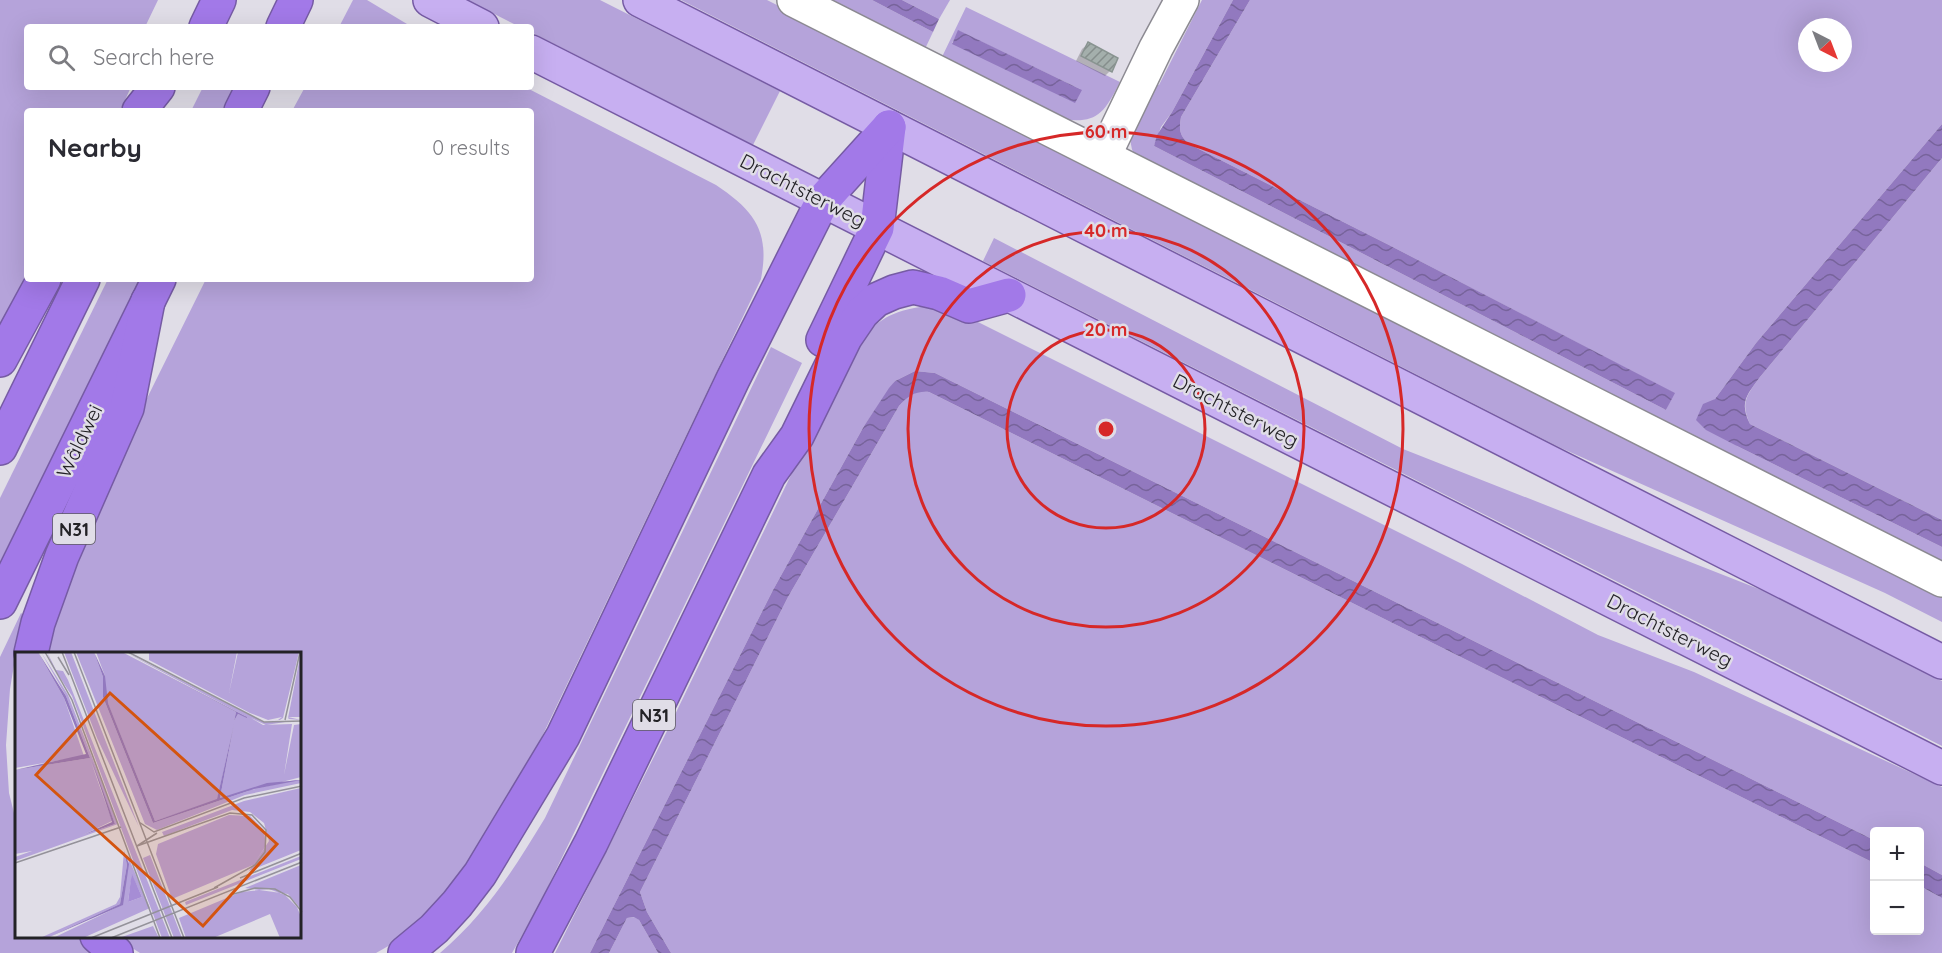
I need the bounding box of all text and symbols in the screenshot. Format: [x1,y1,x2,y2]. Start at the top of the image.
north arrow [1798,18,1852,72]
search box [24,24,534,90]
icon: search [45,41,78,74]
text: Search here [93,43,214,71]
text: 60 m [1085,120,1127,143]
text: Nearby [48,131,142,164]
text: 0 results [432,135,510,160]
street label: Drachtsterweg [736,148,870,232]
text: 40 m [1084,219,1128,242]
text: 20 m [1085,318,1127,341]
street label: Drachtsterweg [1169,368,1303,452]
street label: Wâldwei [51,400,107,482]
centre of rings [1096,419,1116,439]
road number: N31 [53,514,95,544]
street label: Drachtsterweg [1603,588,1737,672]
inset map [15,652,302,938]
road number: N31 [633,700,675,730]
map controls [1870,827,1924,935]
button: + [1870,827,1924,881]
button: − [1870,881,1924,935]

